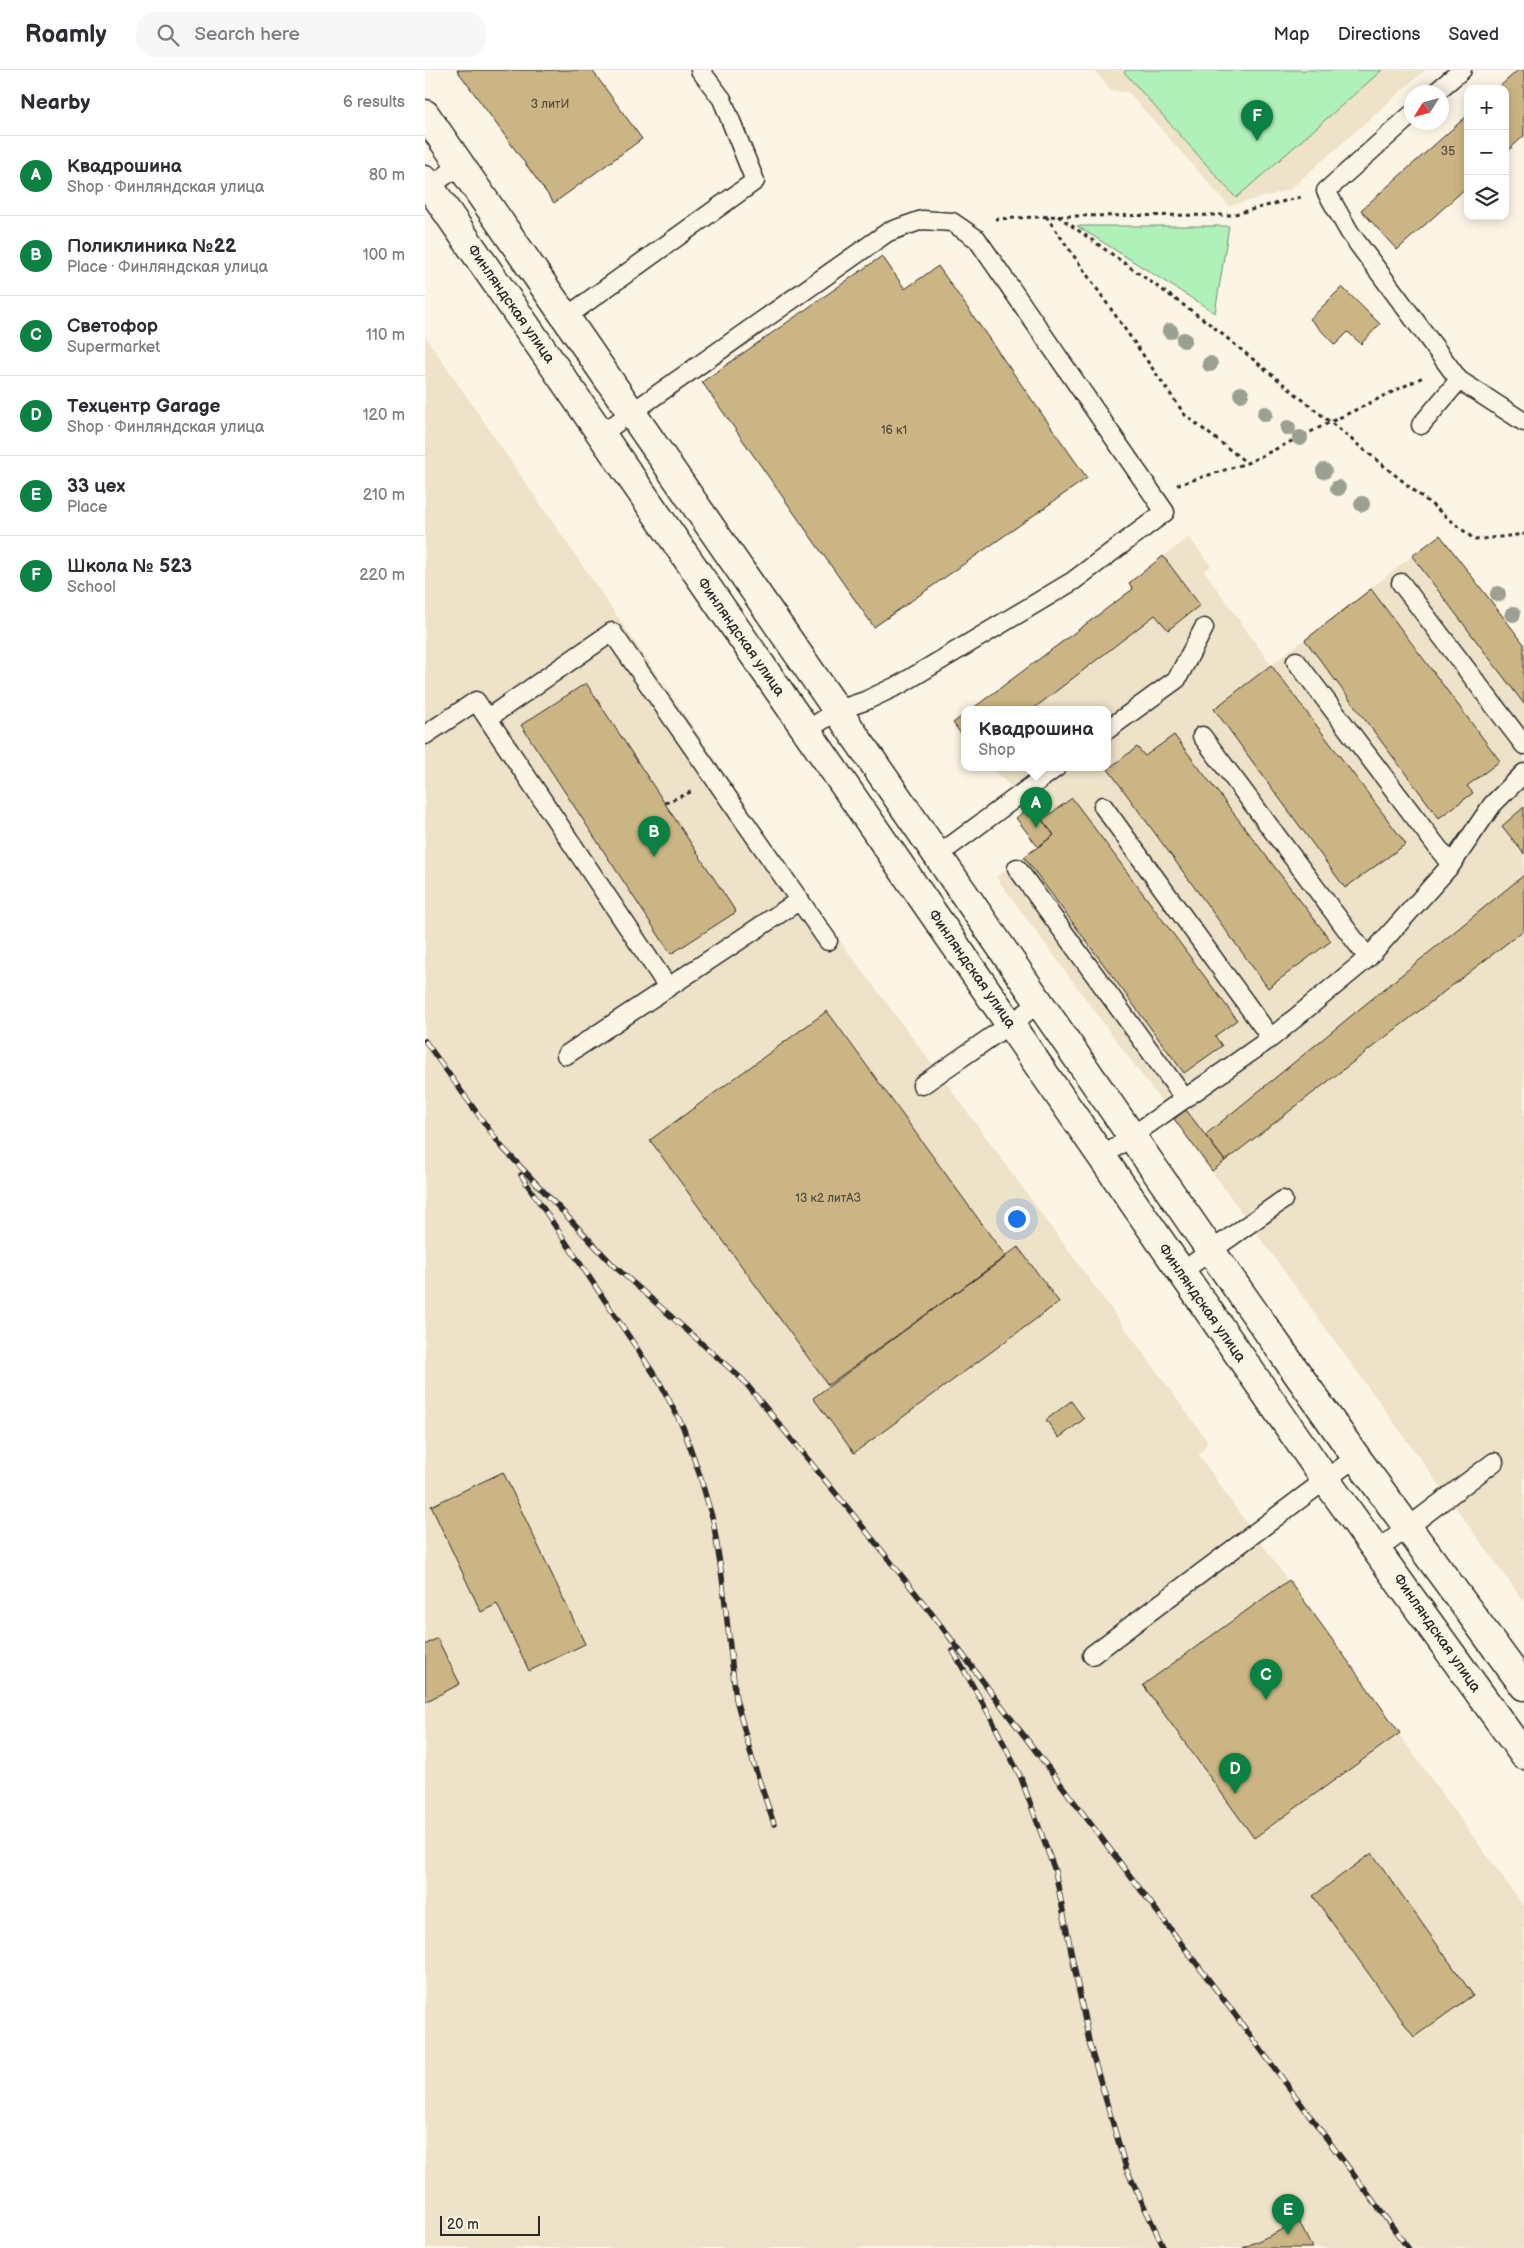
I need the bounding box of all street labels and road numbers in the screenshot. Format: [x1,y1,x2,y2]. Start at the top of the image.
street label: Финляндская улица [463,241,559,367]
street label: Финляндская улица [693,574,789,700]
street label: Финляндская улица [924,906,1020,1032]
street label: Финляндская улица [1154,1240,1250,1366]
street label: Финляндская улица [1389,1570,1485,1696]

